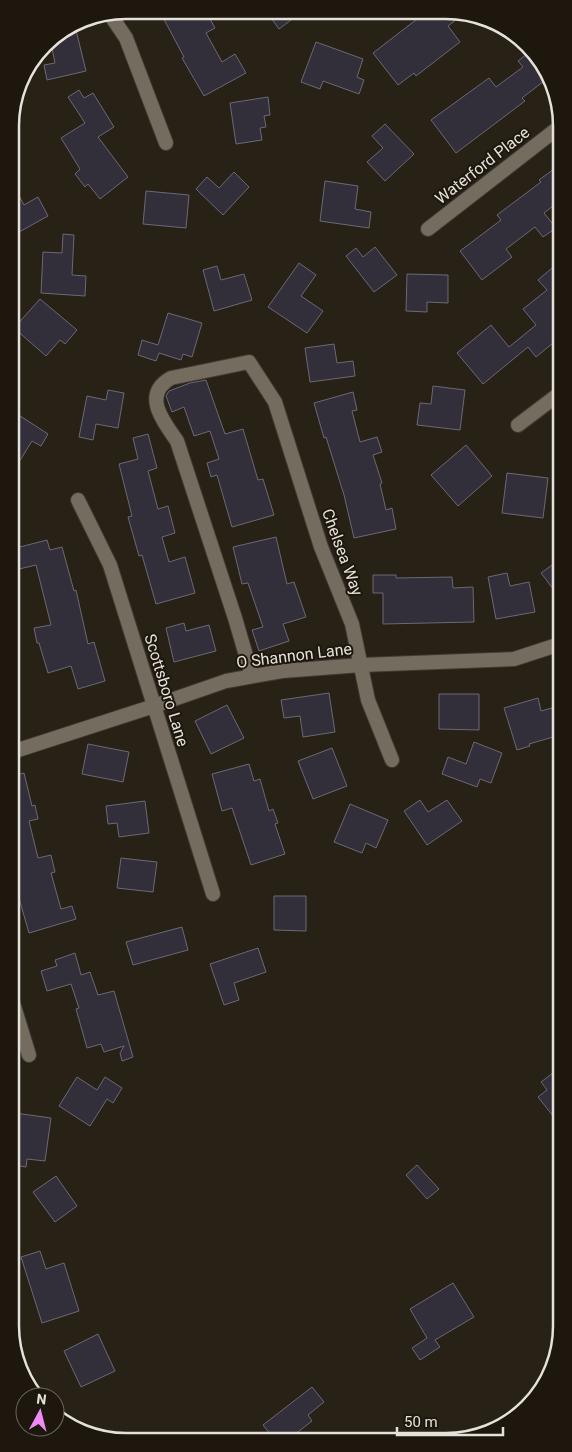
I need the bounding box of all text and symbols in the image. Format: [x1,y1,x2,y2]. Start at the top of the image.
street label: Waterford Place [431,123,533,208]
street label: Chelsea Way [318,506,367,599]
street label: Scottsboro Lane [140,631,193,749]
street label: O Shannon Lane [235,639,353,672]
north arrow [15,1387,65,1437]
text: N [36,1391,47,1408]
scale bar [397,1404,503,1436]
text: 50 m [404,1413,438,1431]

